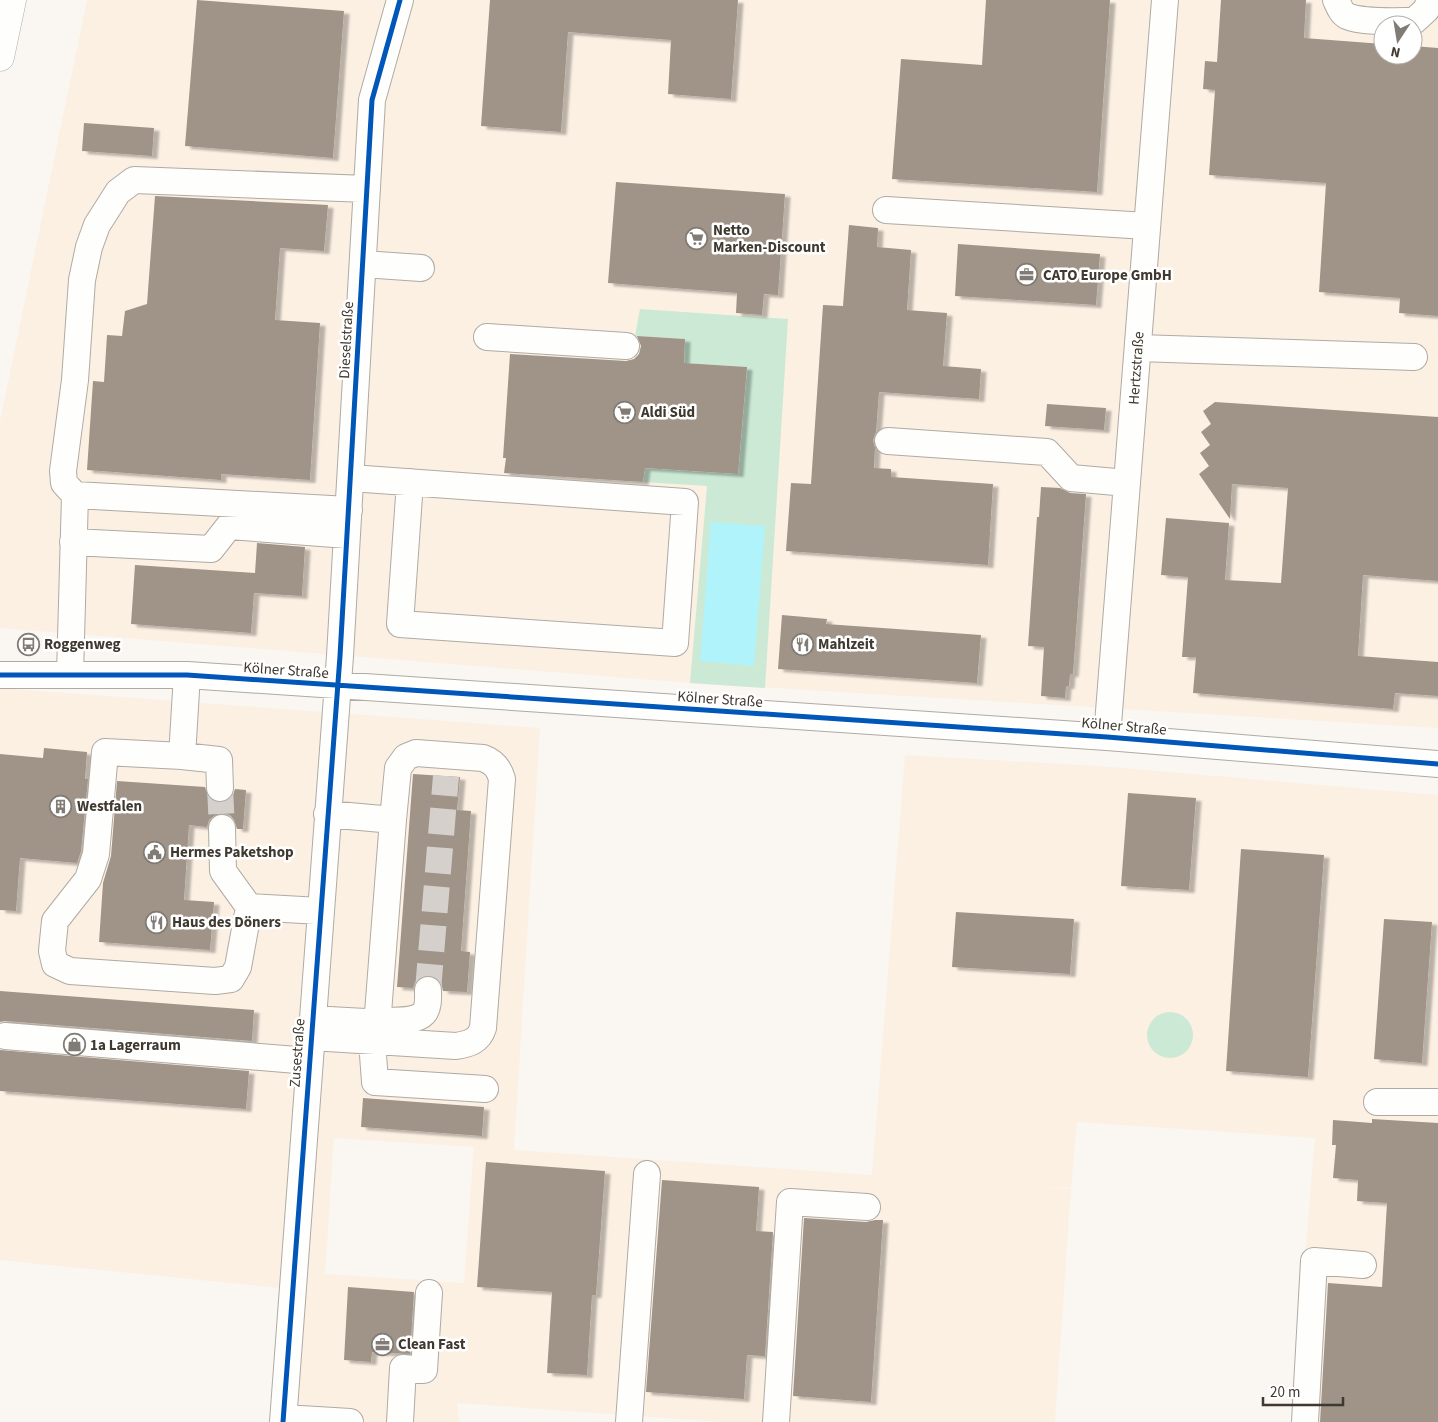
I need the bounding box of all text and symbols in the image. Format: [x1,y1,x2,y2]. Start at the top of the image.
north arrow [1373,15,1423,65]
text: N [1389,41,1402,62]
place label: Netto Marken-Discount [713,220,826,258]
supermarket icon: Netto Marken-Discount [685,227,709,251]
office icon: CATO Europe GmbH [1015,263,1039,287]
place label: CATO Europe GmbH [1043,265,1172,286]
street label: Dieselstraße [334,301,359,379]
street label: Hertzstraße [1123,331,1150,405]
supermarket icon: Aldi Süd [613,400,637,424]
place label: Aldi Süd [640,402,695,423]
bus stop icon: Roggenweg [16,632,40,656]
restaurant icon: Mahlzeit [790,632,814,656]
place label: Roggenweg [44,634,121,655]
place label: Mahlzeit [818,634,875,655]
street label: Kölner Straße [243,657,329,684]
street label: Kölner Straße [677,686,763,713]
street label: Kölner Straße [1080,712,1168,741]
building icon: Westfalen [49,794,73,818]
place label: Westfalen [77,796,142,817]
public building icon: Hermes Paketshop [142,840,166,864]
place label: Hermes Paketshop [170,842,294,863]
restaurant icon: Haus des Döners [144,910,168,934]
place label: Haus des Döners [172,912,281,933]
street label: Zusestraße [285,1018,310,1088]
shop icon: 1a Lagerraum [62,1033,86,1057]
place label: 1a Lagerraum [90,1035,181,1056]
office icon: Clean Fast [370,1332,394,1356]
place label: Clean Fast [398,1334,466,1355]
scale bar [1263,1374,1343,1406]
text: 20 m [1270,1382,1300,1403]

